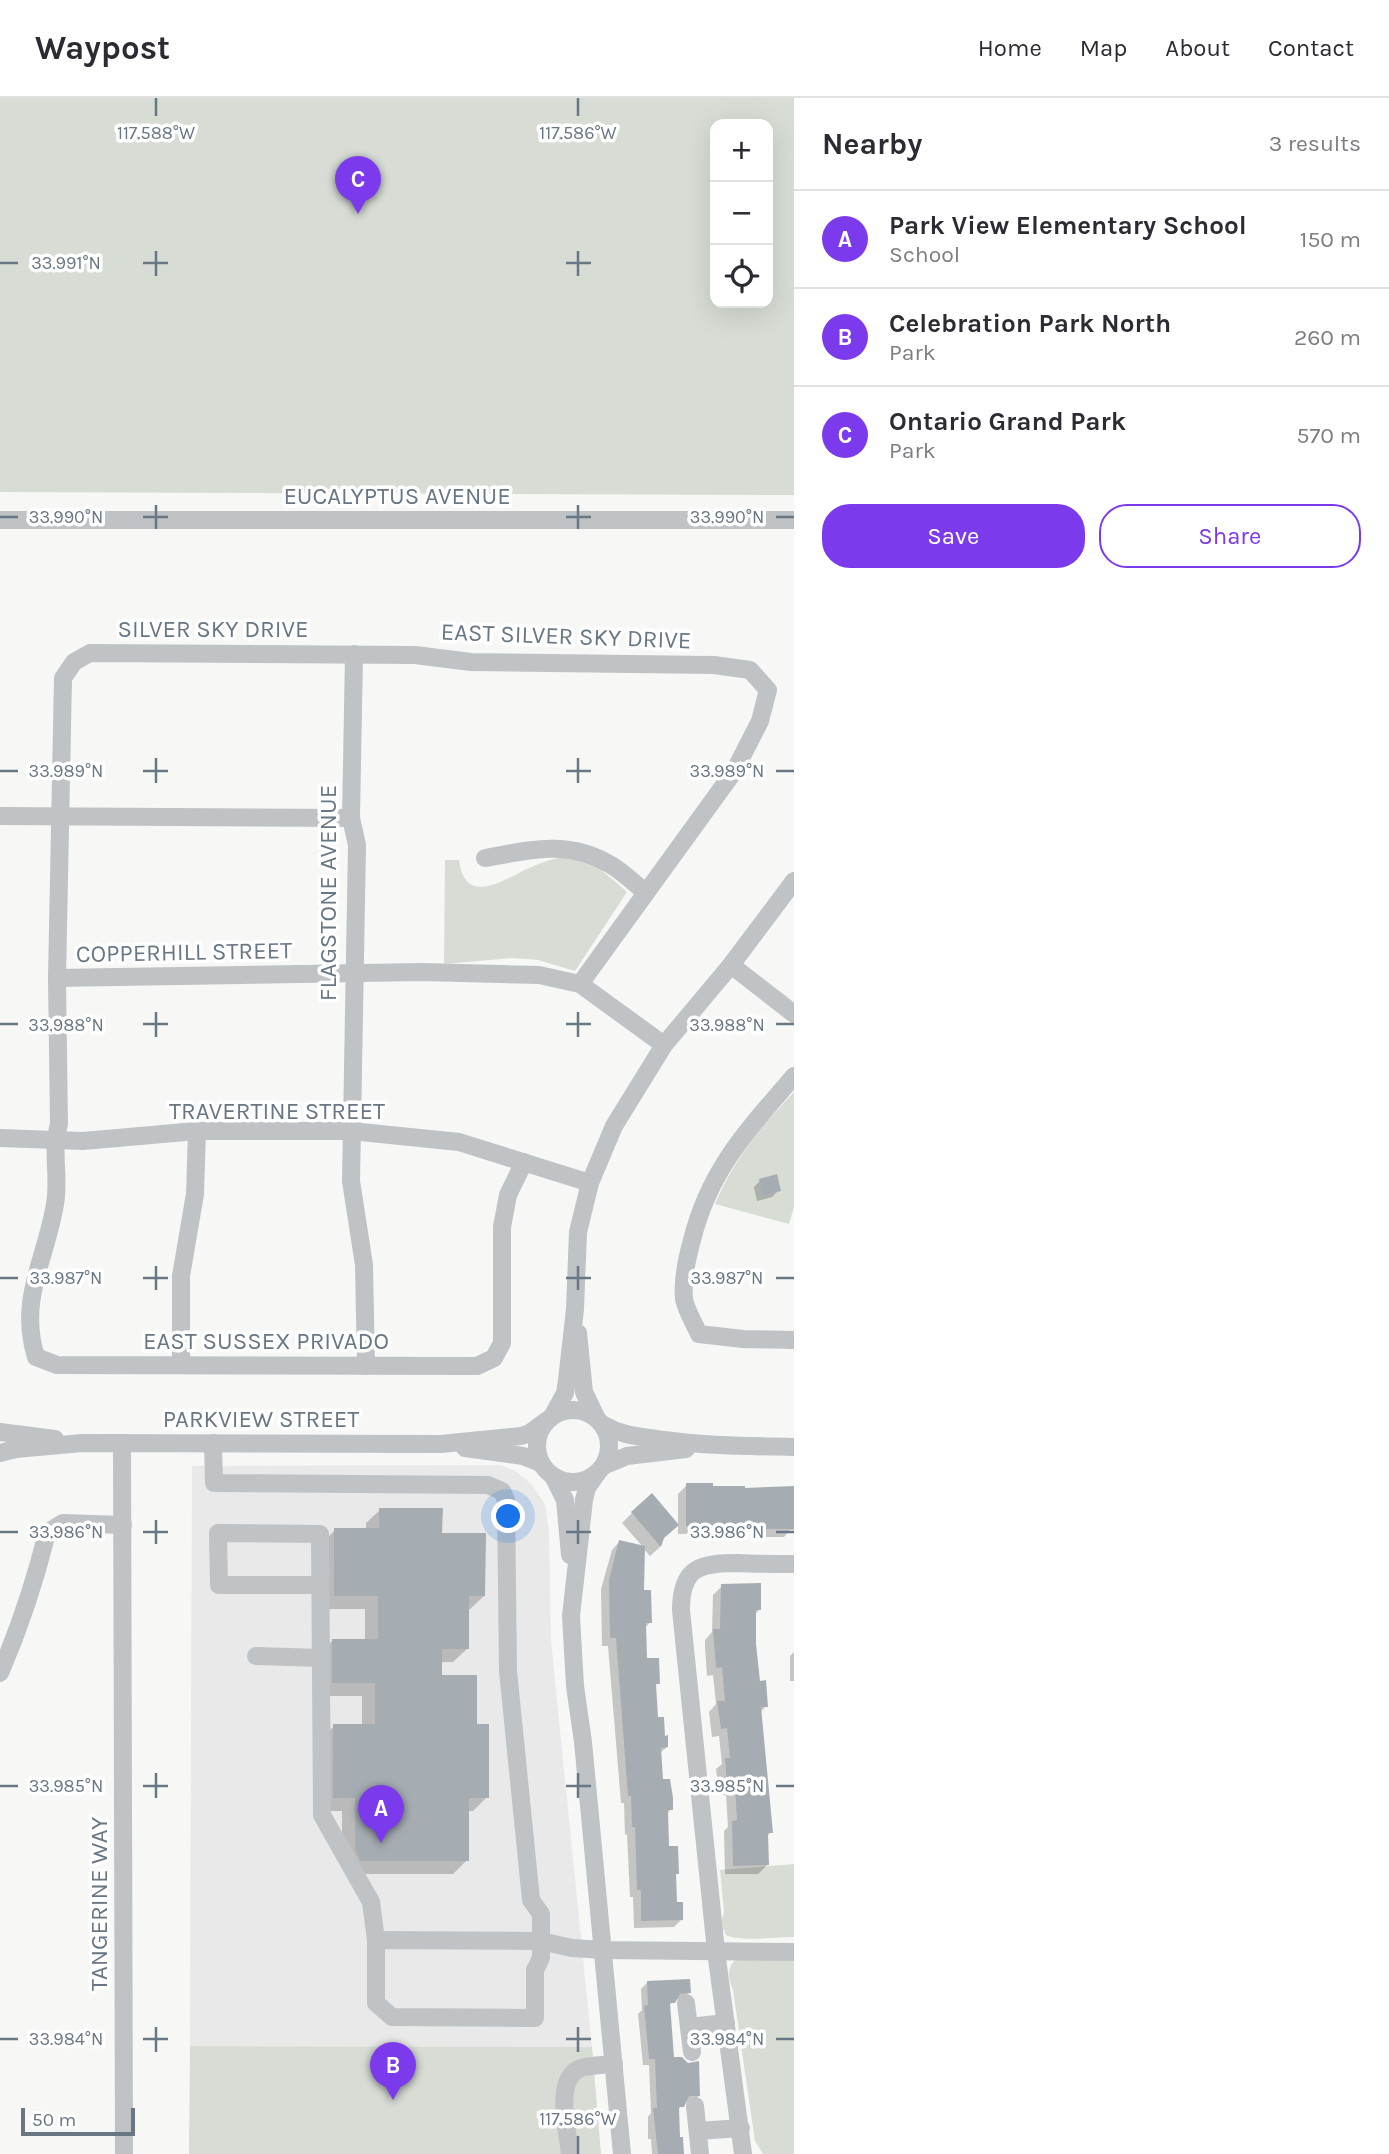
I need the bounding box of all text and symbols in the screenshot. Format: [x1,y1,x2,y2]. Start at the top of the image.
text: Waypost [35,29,170,67]
text: Home [978,34,1042,62]
text: Map [1080,34,1127,62]
text: About [1165,34,1230,62]
text: Contact [1268,34,1354,62]
map controls [710,119,773,308]
button: + [710,119,773,182]
text: 117.588°W [117,122,195,144]
text: 117.586°W [539,122,617,144]
text: Nearby [822,126,922,162]
text: 3 results [1269,130,1361,157]
pin: C [335,156,381,214]
button: − [710,182,773,245]
text: Park View Elementary School [889,210,1247,241]
text: A [838,226,852,253]
text: 150 m [1300,226,1361,253]
text: School [889,241,960,268]
button: locate [710,245,773,308]
text: 33.991°N [31,252,101,274]
text: Celebration Park North [889,308,1171,339]
text: B [838,324,852,351]
text: 260 m [1294,324,1361,351]
text: Park [889,339,936,366]
text: Ontario Grand Park [889,406,1126,437]
text: C [838,422,852,449]
text: 570 m [1297,422,1361,449]
text: Park [889,437,936,464]
street label: EUCALYPTUS AVENUE [283,482,511,510]
button: Save [822,504,1085,568]
button: Share [1099,504,1361,568]
text: 33.990°N [29,506,103,528]
text: 33.990°N [690,506,764,528]
street label: SILVER SKY DRIVE [118,615,308,643]
street label: EAST SILVER SKY DRIVE [440,618,692,654]
text: 33.989°N [29,760,103,782]
text: 33.989°N [690,760,764,782]
street label: FLAGSTONE AVENUE [314,785,342,1001]
street label: COPPERHILL STREET [76,936,292,968]
text: 33.988°N [28,1014,104,1036]
text: 33.988°N [689,1014,765,1036]
street label: TRAVERTINE STREET [169,1097,385,1125]
text: 33.987°N [30,1267,102,1289]
text: 33.987°N [691,1267,763,1289]
street label: EAST SUSSEX PRIVADO [143,1327,389,1355]
street label: PARKVIEW STREET [163,1405,359,1433]
your location [491,1499,525,1533]
text: 33.986°N [29,1521,103,1543]
text: 33.986°N [690,1521,764,1543]
text: 33.985°N [29,1775,103,1797]
text: 33.985°N [690,1775,764,1797]
pin: A [358,1785,404,1843]
street label: TANGERINE WAY [85,1817,113,1991]
text: 33.984°N [29,2028,103,2050]
text: 33.984°N [690,2028,764,2050]
pin: B [370,2042,416,2100]
scale bar [21,2105,135,2137]
text: 117.586°W [539,2108,617,2130]
text: 50 m [32,2109,76,2131]

